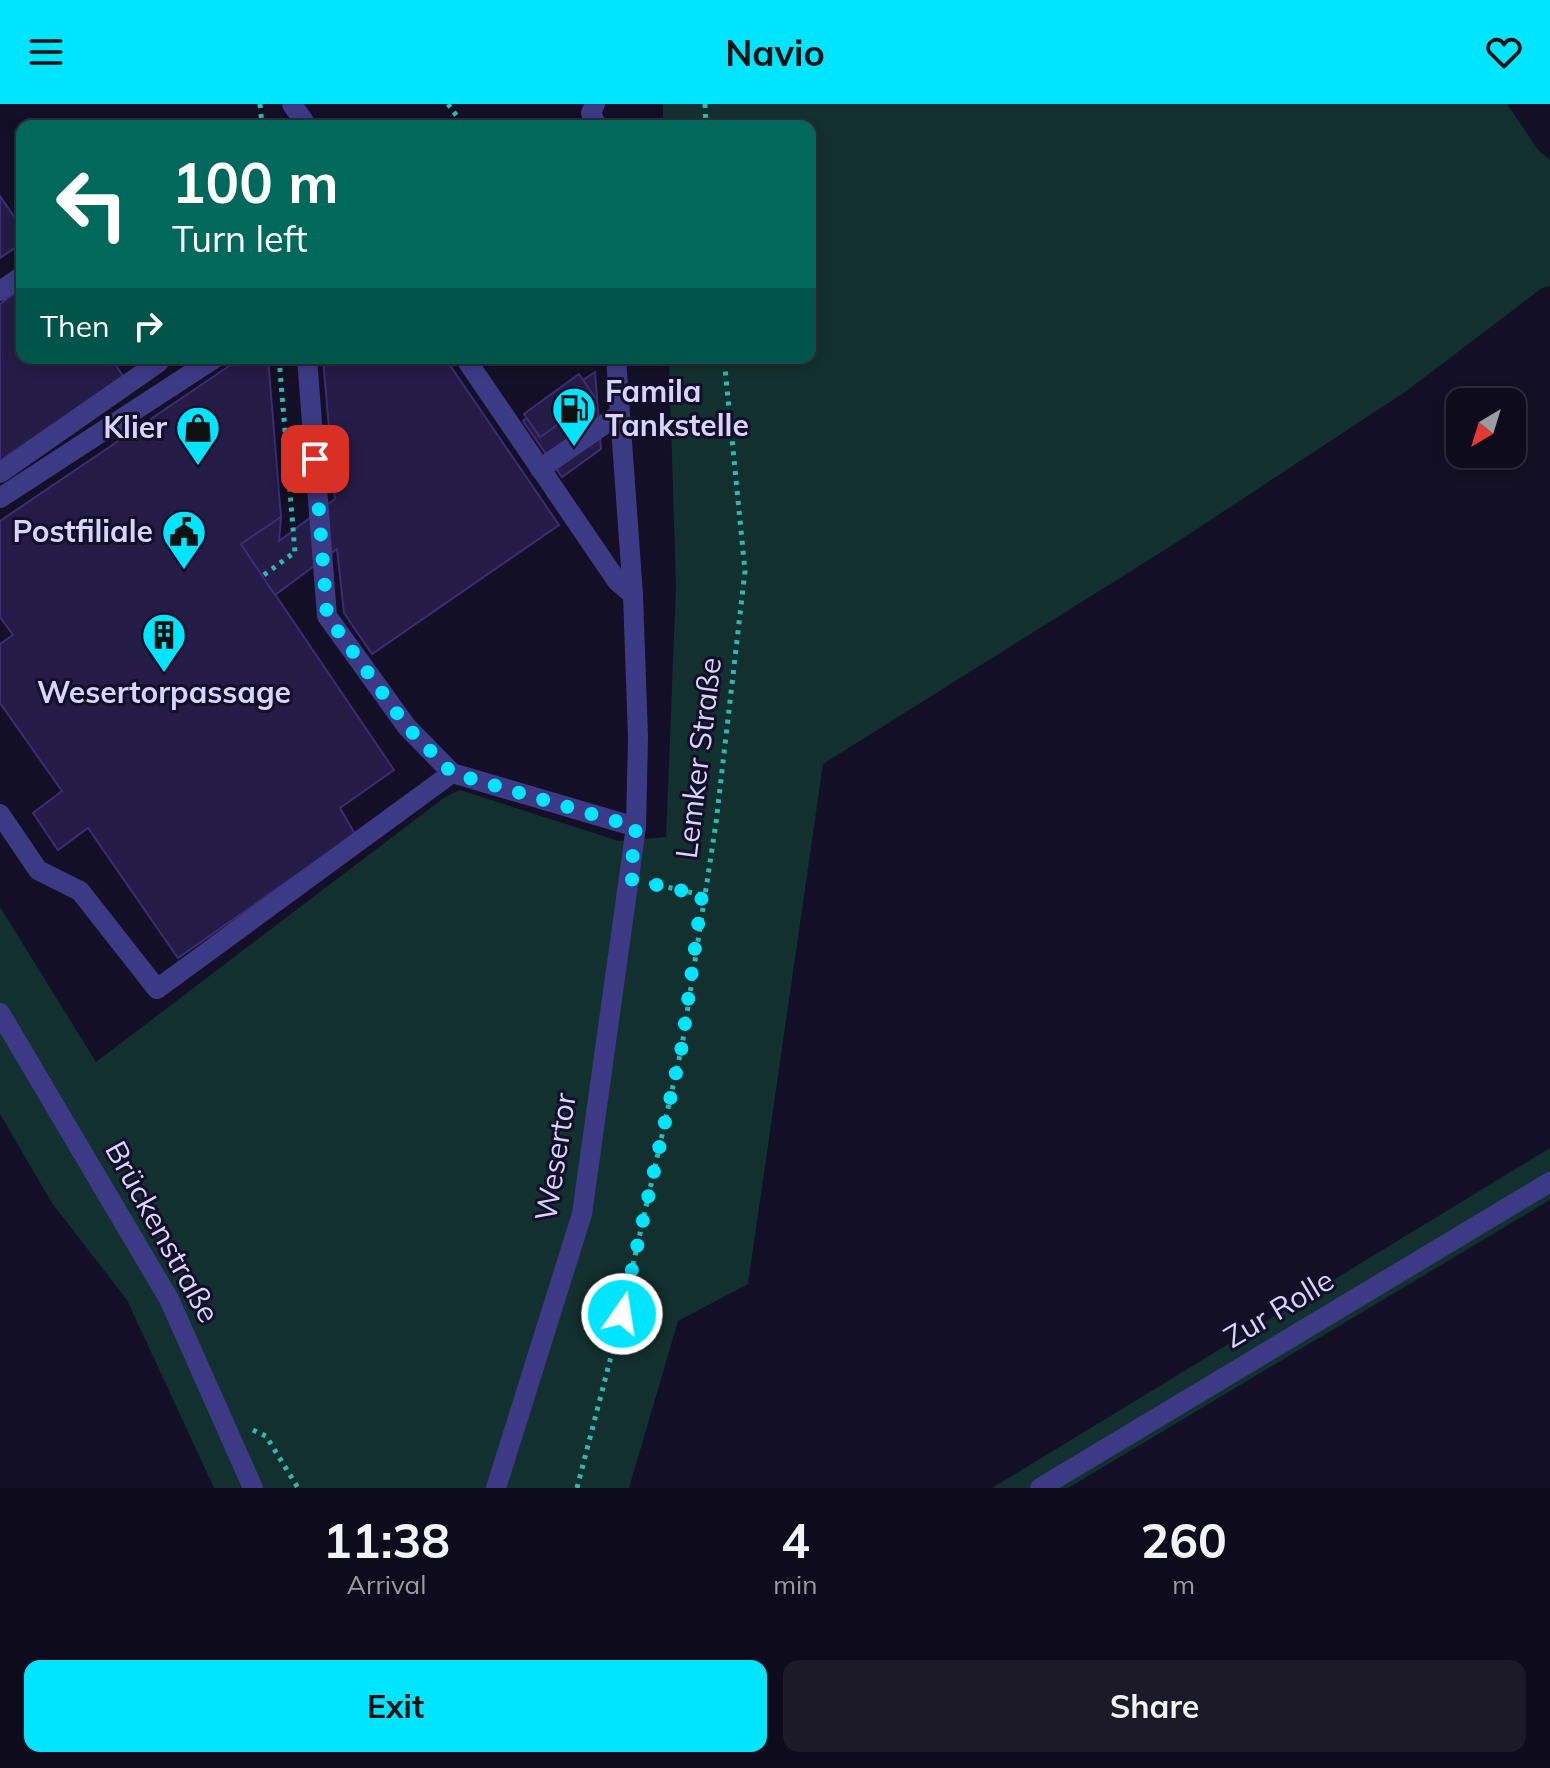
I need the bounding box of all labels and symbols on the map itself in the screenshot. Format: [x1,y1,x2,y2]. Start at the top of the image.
place label: Famila Tankstelle [605,372,749,444]
fuel station icon: Famila Tankstelle [550,385,598,448]
north arrow [1446,388,1526,468]
shop icon: Klier [174,404,222,467]
place label: Klier [103,408,167,446]
pin [281,425,349,493]
public building icon: Postfiliale [160,508,208,571]
place label: Postfiliale [12,512,153,550]
building icon: Wesertorpassage [140,611,188,674]
street label: Lemker Straße [667,655,729,861]
place label: Wesertorpassage [37,673,291,711]
street label: Wesertor [526,1090,584,1224]
street label: Brückenstraße [97,1134,228,1329]
street label: Zur Rolle [1217,1260,1340,1356]
position arrow [580,1272,664,1356]

